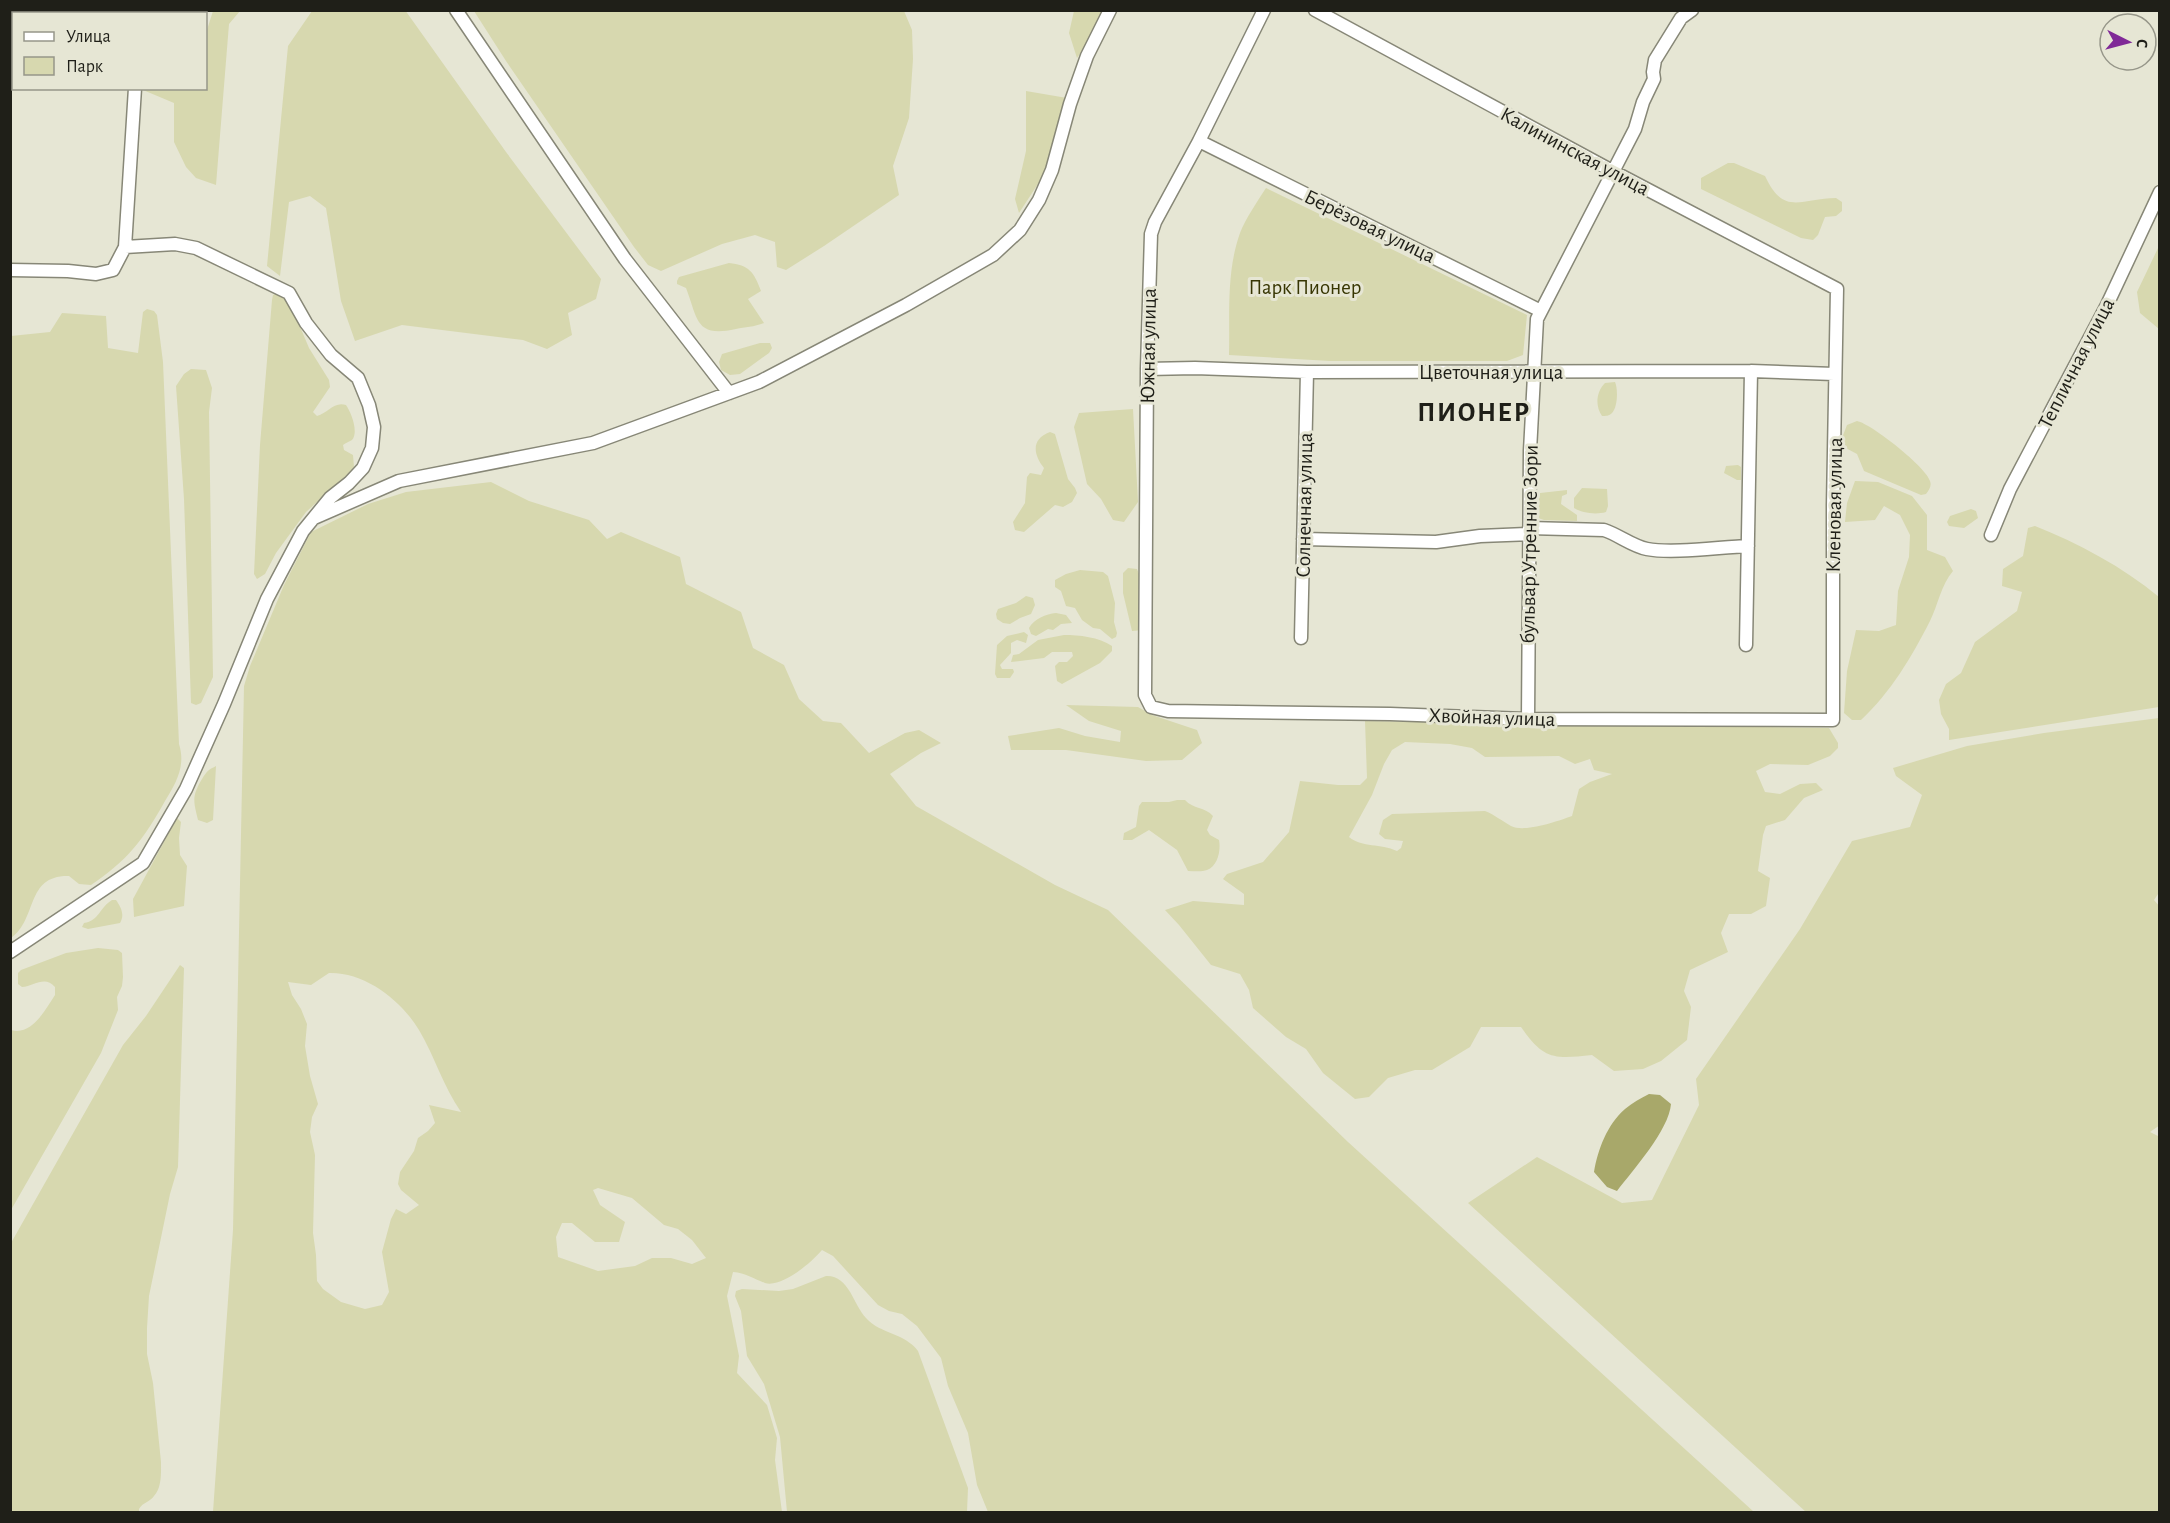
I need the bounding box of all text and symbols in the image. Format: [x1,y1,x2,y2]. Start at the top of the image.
legend [12,12,207,90]
north arrow [2098,12,2158,72]
text: Улица [66,28,111,46]
text: С [2133,38,2150,49]
text: Парк [66,58,104,76]
street label: Калининская улица [1497,103,1653,200]
street label: Берёзовая улица [1301,186,1439,267]
park label: Парк Пионер [1249,277,1361,298]
street label: Южная улица [1137,287,1160,404]
street label: Тепличная улица [2035,294,2118,432]
street label: Цветочная улица [1419,362,1564,383]
district label: ПИОНЕР [1417,399,1531,426]
street label: Солнечная улица [1293,432,1316,578]
street label: Кленовая улица [1823,437,1846,573]
street label: бульвар Утренние Зори [1517,444,1542,644]
street label: Хвойная улица [1428,705,1556,730]

